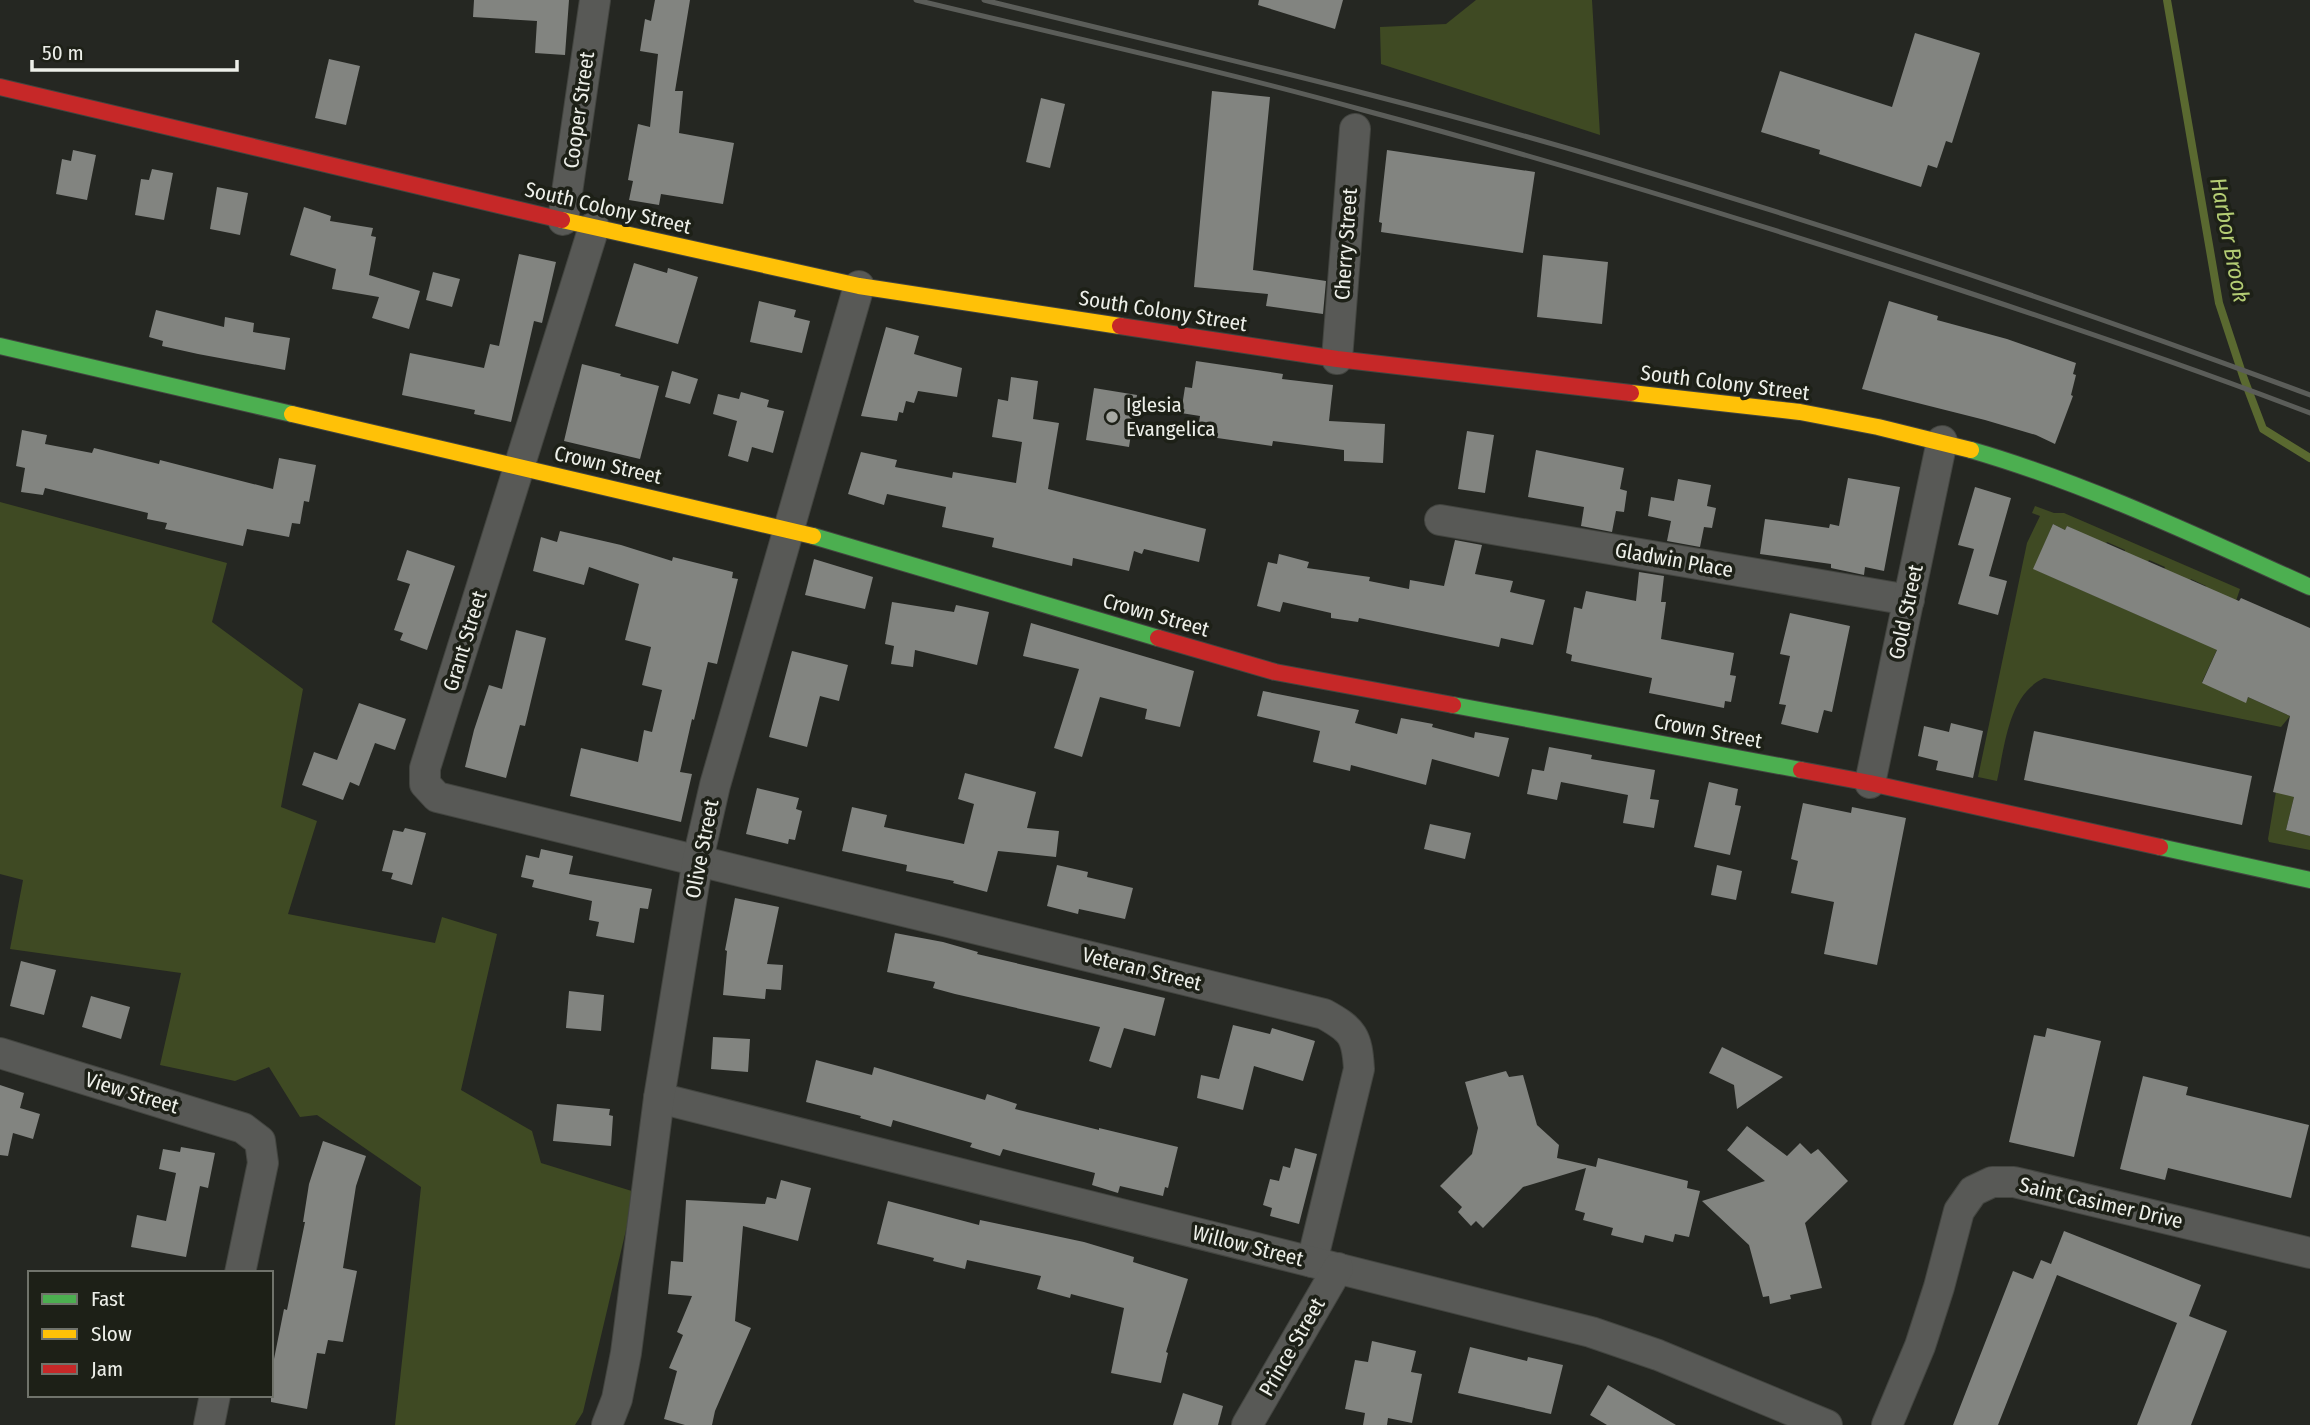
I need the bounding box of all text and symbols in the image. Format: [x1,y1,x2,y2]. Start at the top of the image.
scale bar [32,28,236,72]
text: 50 m [42,40,84,66]
street label: Cooper Street [558,50,600,170]
water label: Harbor Brook [2204,175,2256,305]
street label: South Colony Street [522,176,694,240]
street label: Cherry Street [1329,187,1363,301]
street label: South Colony Street [1077,285,1249,337]
street label: South Colony Street [1639,360,1811,406]
place label: Iglesia Evangelica [1126,392,1216,442]
marker: Iglesia Evangelica [1104,409,1120,425]
street label: Crown Street [552,440,664,490]
street label: Gladwin Place [1613,537,1735,583]
street label: Gold Street [1883,562,1929,662]
street label: Crown Street [1100,587,1212,643]
street label: Grant Street [437,588,493,694]
street label: Crown Street [1652,708,1764,754]
street label: Olive Street [680,797,724,901]
street label: Veteran Street [1080,942,1204,996]
street label: View Street [82,1066,182,1120]
street label: Saint Casimer Drive [2017,1172,2185,1234]
street label: Willow Street [1190,1220,1306,1272]
legend [28,1271,273,1397]
text: Fast [91,1286,125,1312]
street label: Prince Street [1253,1293,1331,1401]
text: Slow [91,1321,132,1347]
text: Jam [91,1356,123,1382]

